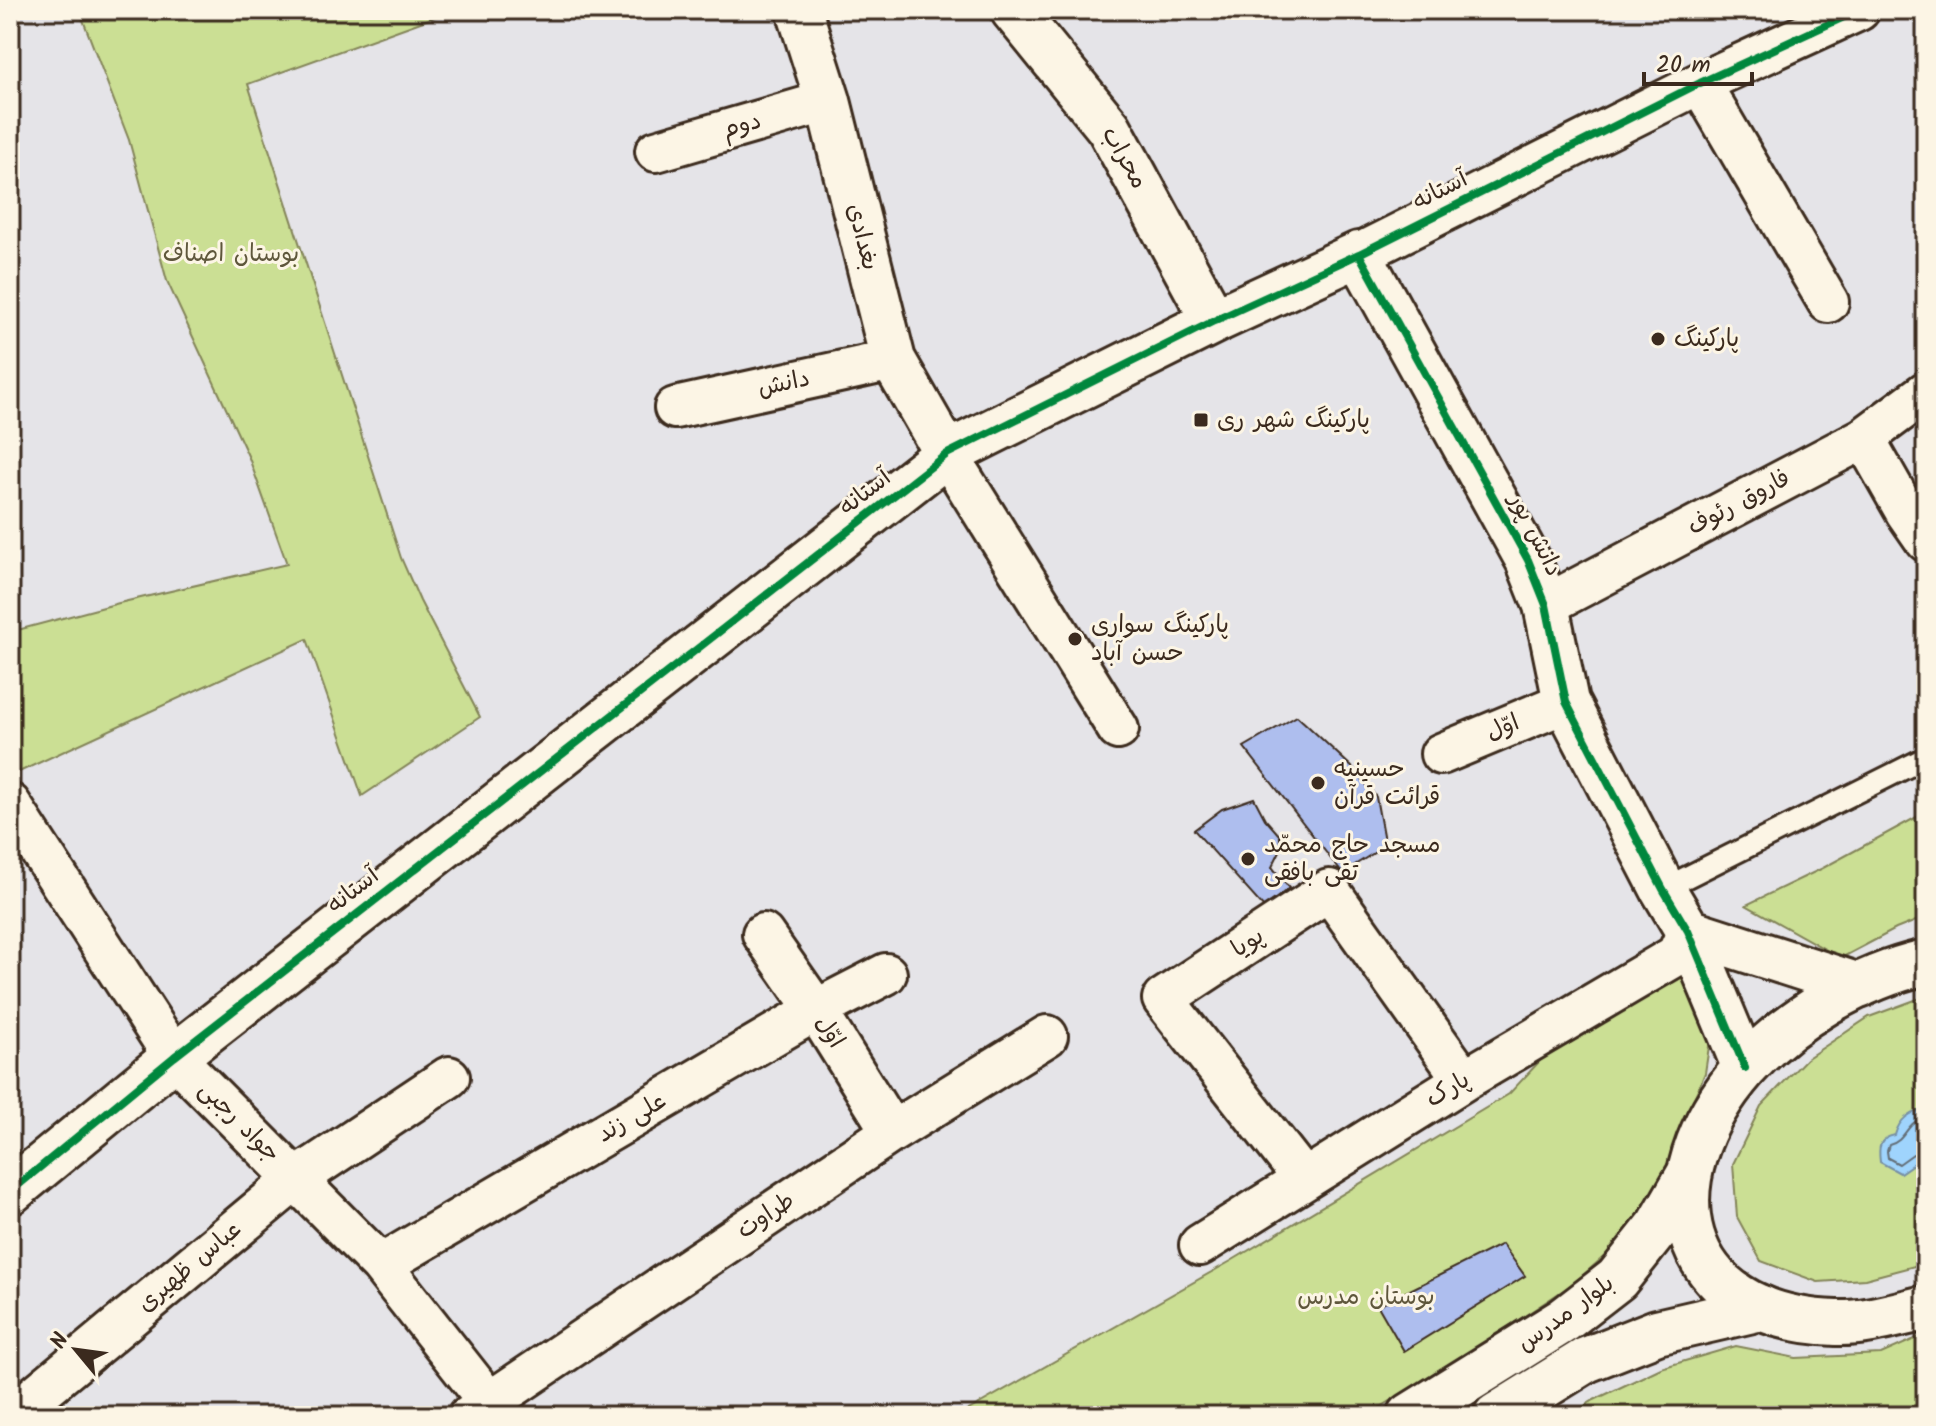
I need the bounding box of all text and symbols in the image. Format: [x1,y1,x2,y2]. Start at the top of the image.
scale bar [1644,36,1752,86]
text: 20 m [1656,46,1711,85]
street label: دوم [718,102,766,150]
street label: محراب [1090,119,1158,197]
street label: آستانه [1405,160,1476,222]
street label: بغدادی [835,199,889,275]
park label: بوستان اصناف [163,235,299,274]
place label: پارکینگ [1674,320,1739,359]
marker: پارکینگ [1649,330,1667,348]
street label: دانش [754,360,814,408]
place label: پارکینگ شهر ری [1217,401,1370,440]
marker: پارکینگ شهر ری [1192,411,1210,429]
street label: آستانه [830,459,901,526]
street label: فاروق رئوف [1680,460,1798,546]
street label: دانش پور [1497,485,1573,583]
place label: پارکینگ سواری حسن آباد [1091,606,1229,673]
marker: پارکینگ سواری حسن آباد [1066,630,1084,648]
street label: اوّل [1480,704,1526,752]
place label: حسینیه قرائت قرآن [1334,750,1440,817]
marker: حسینیه قرائت قرآن [1309,774,1327,792]
place label: مسجد حاج محمّد تقی بافقی [1264,826,1440,893]
marker: مسجد حاج محمّد تقی بافقی [1239,850,1257,868]
street label: آستانه [318,857,389,924]
street label: پویا [1224,918,1272,968]
street label: اوّل [804,1008,854,1056]
street label: پارک [1418,1061,1478,1119]
street label: جواد رجبی [189,1072,289,1172]
street label: علی زند [590,1082,674,1154]
street label: طراوت [729,1182,803,1250]
street label: عباس ظهیری [129,1211,251,1323]
street label: بلوار مدرس [1509,1265,1623,1363]
park label: بوستان مدرس [1297,1278,1435,1317]
north arrow [36,1310,116,1390]
text: N [42,1327,79,1356]

